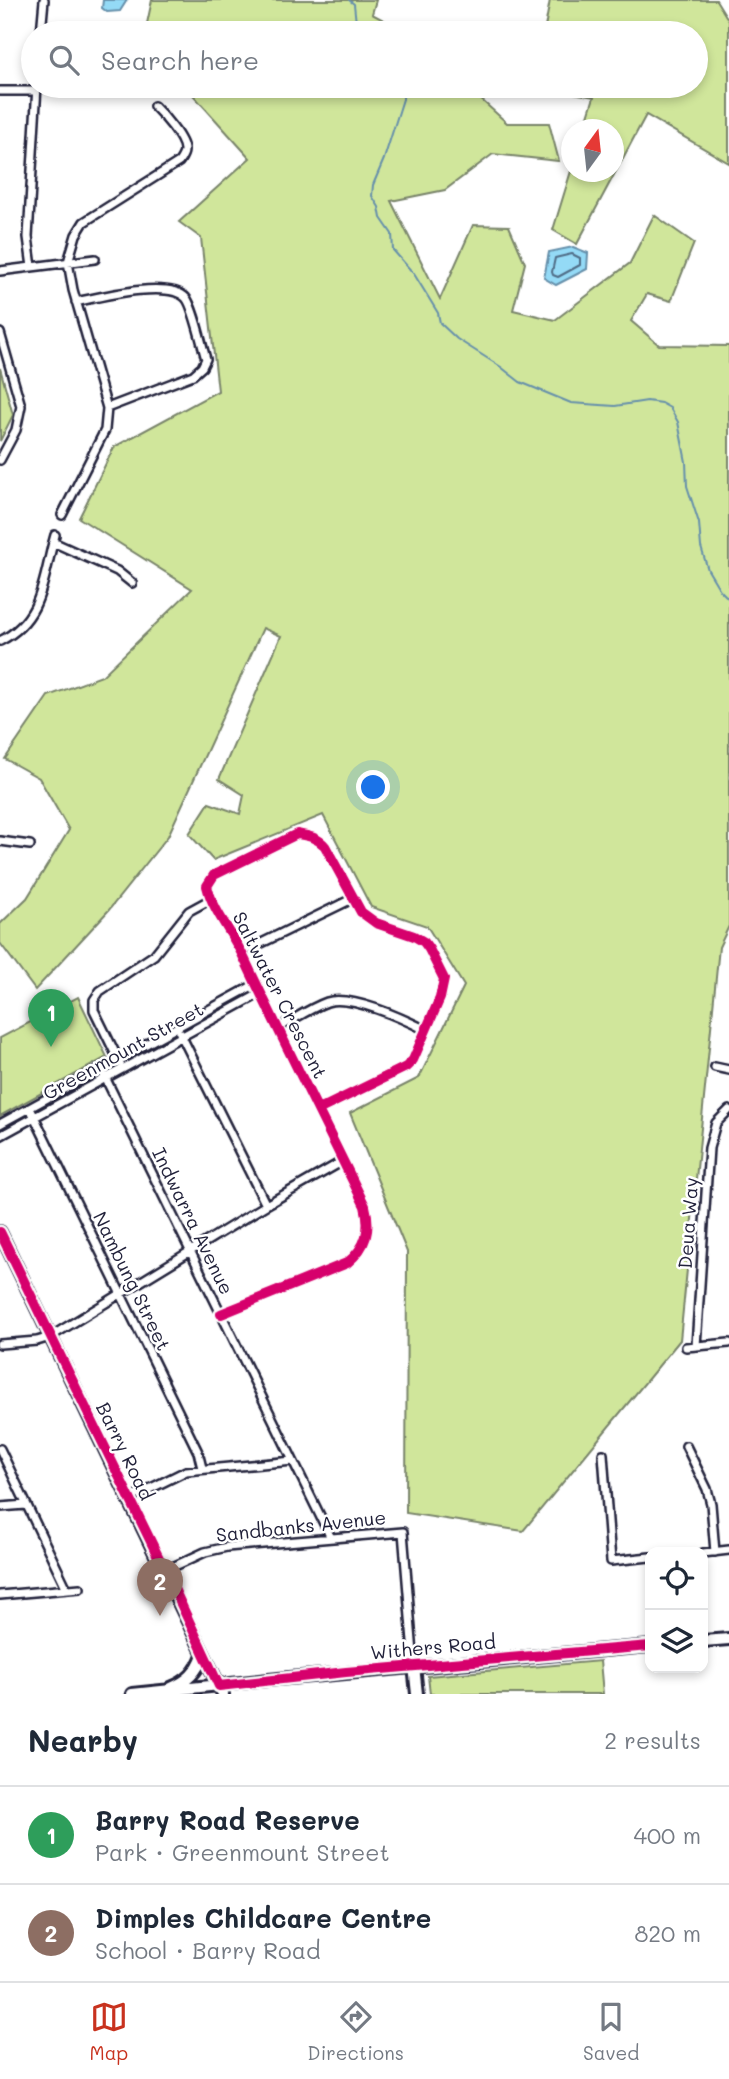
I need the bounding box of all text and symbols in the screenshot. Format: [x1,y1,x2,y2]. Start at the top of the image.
search box [21,21,708,98]
icon: search [45,41,83,79]
text: Search here [101,43,259,77]
north arrow [561,119,624,182]
your location [356,770,390,804]
street label: Saltwater Crescent [228,907,333,1082]
pin: 1 [28,989,74,1047]
street label: Greenmount Street [38,996,207,1105]
street label: Indwarra Avenue [147,1143,240,1298]
street label: Deua Way [672,1176,703,1270]
street label: Nambung Street [88,1207,177,1354]
street label: Barry Road [91,1398,160,1504]
street label: Sandbanks Avenue [215,1504,387,1547]
map controls [645,1547,708,1673]
button: locate [645,1547,708,1610]
pin: 2 [137,1558,183,1616]
button: layers [645,1610,708,1673]
street label: Withers Road [369,1629,497,1664]
text: Nearby [28,1720,138,1760]
text: 2 results [604,1725,701,1755]
text: Barry Road Reserve [95,1803,360,1837]
text: 1 [46,1820,56,1850]
text: 400 m [633,1820,701,1850]
text: Park · Greenmount Street [95,1837,390,1867]
text: Dimples Childcare Centre [95,1901,431,1935]
text: 2 [45,1918,57,1948]
text: 820 m [634,1918,701,1948]
text: School · Barry Road [95,1935,321,1965]
tab: Map [90,1998,128,2065]
tab: Directions [307,1998,404,2065]
tab: Saved [583,1998,639,2065]

